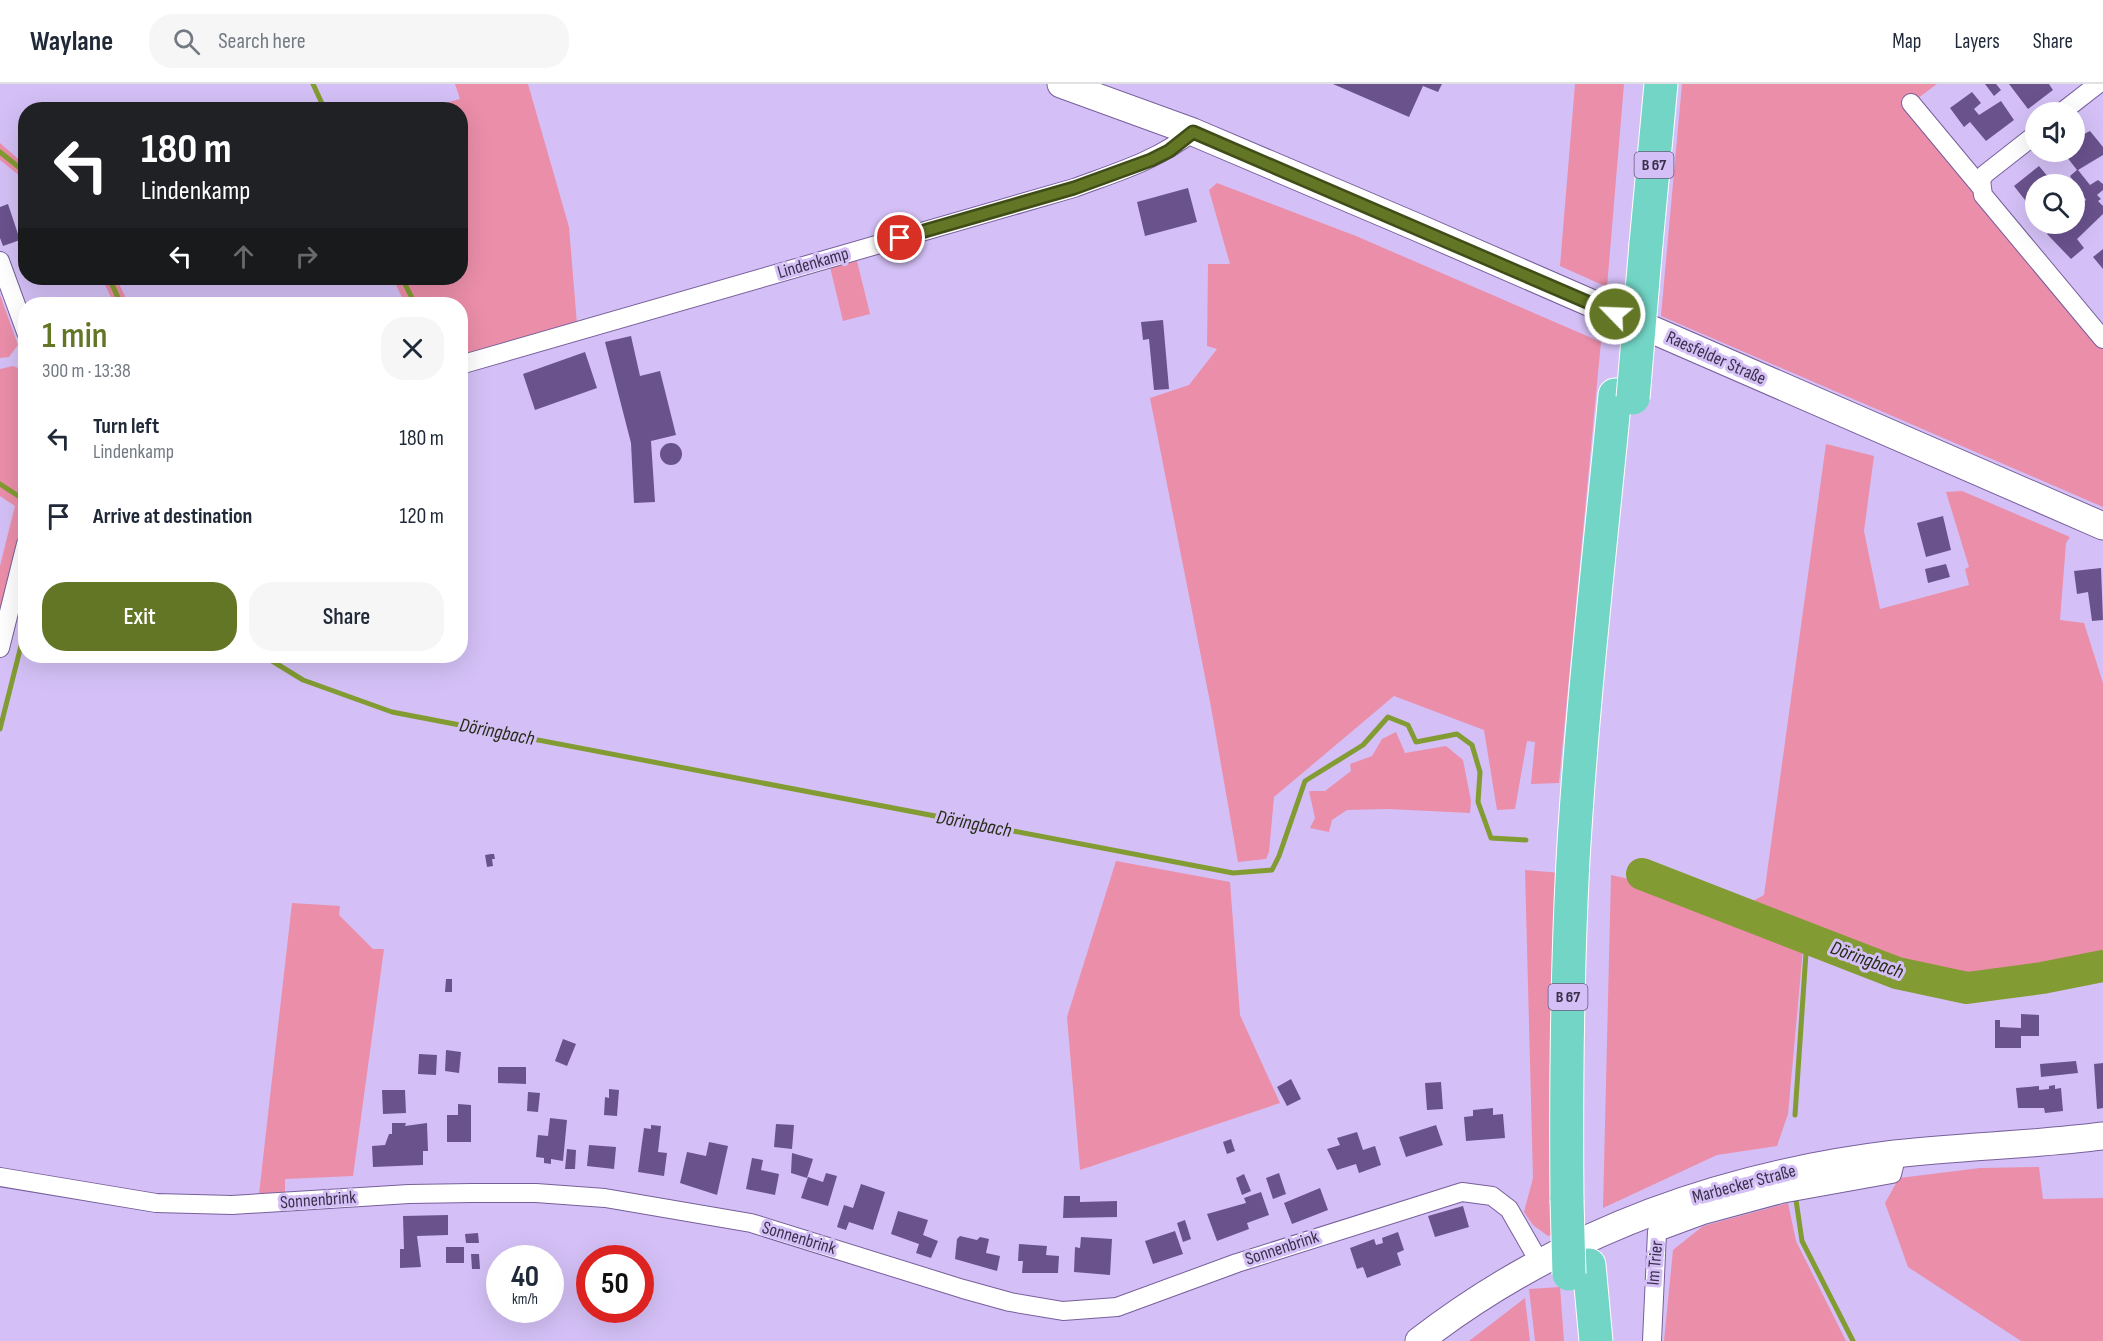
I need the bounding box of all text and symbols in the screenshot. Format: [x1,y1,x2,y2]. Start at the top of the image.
search box [149,14,569,68]
text: Waylane [30,25,113,58]
icon: search [170,25,203,58]
text: Search here [218,28,306,55]
text: Map [1892,29,1921,54]
text: Layers [1954,29,2000,54]
text: Share [2033,29,2073,54]
map controls [2025,102,2085,234]
button: sound [2025,102,2085,162]
text: 180 m [141,124,232,175]
icon: left [42,126,120,204]
road number: B 67 [1634,152,1674,178]
button: search [2025,174,2085,234]
text: Lindenkamp [141,175,250,207]
pin [874,212,925,263]
icon: arrive [883,221,916,254]
icon: left [164,240,197,273]
icon: ahead [227,240,260,273]
icon: right [290,240,323,273]
street label: Lindenkamp [775,243,851,283]
position arrow [1583,282,1647,346]
text: 1 min [42,315,107,358]
button: close [381,317,444,380]
street label: Raesfelder Straße [1663,327,1769,389]
text: 300 m · 13:38 [42,359,131,383]
text: Turn left [93,413,159,440]
icon: left [42,422,75,455]
text: 180 m [399,425,444,452]
text: Lindenkamp [93,440,174,464]
icon: arrive [42,500,75,533]
text: Arrive at destination [93,503,252,530]
text: 120 m [400,503,444,530]
button: Exit [42,582,237,651]
button: Share [249,582,444,651]
water label: Döringbach [457,713,537,751]
water label: Döringbach [934,805,1014,843]
water label: Döringbach [1827,936,1907,984]
road number: B 67 [1548,984,1588,1010]
street label: Marbecker Straße [1690,1160,1798,1208]
street label: Sonnenbrink [279,1187,357,1213]
street label: Sonnenbrink [760,1217,839,1259]
street label: Sonnenbrink [1243,1226,1322,1270]
street label: Im Trier [1643,1240,1667,1286]
speed limit sign: 50 [576,1245,654,1323]
text: 40 [511,1259,539,1295]
text: km/h [512,1290,538,1309]

